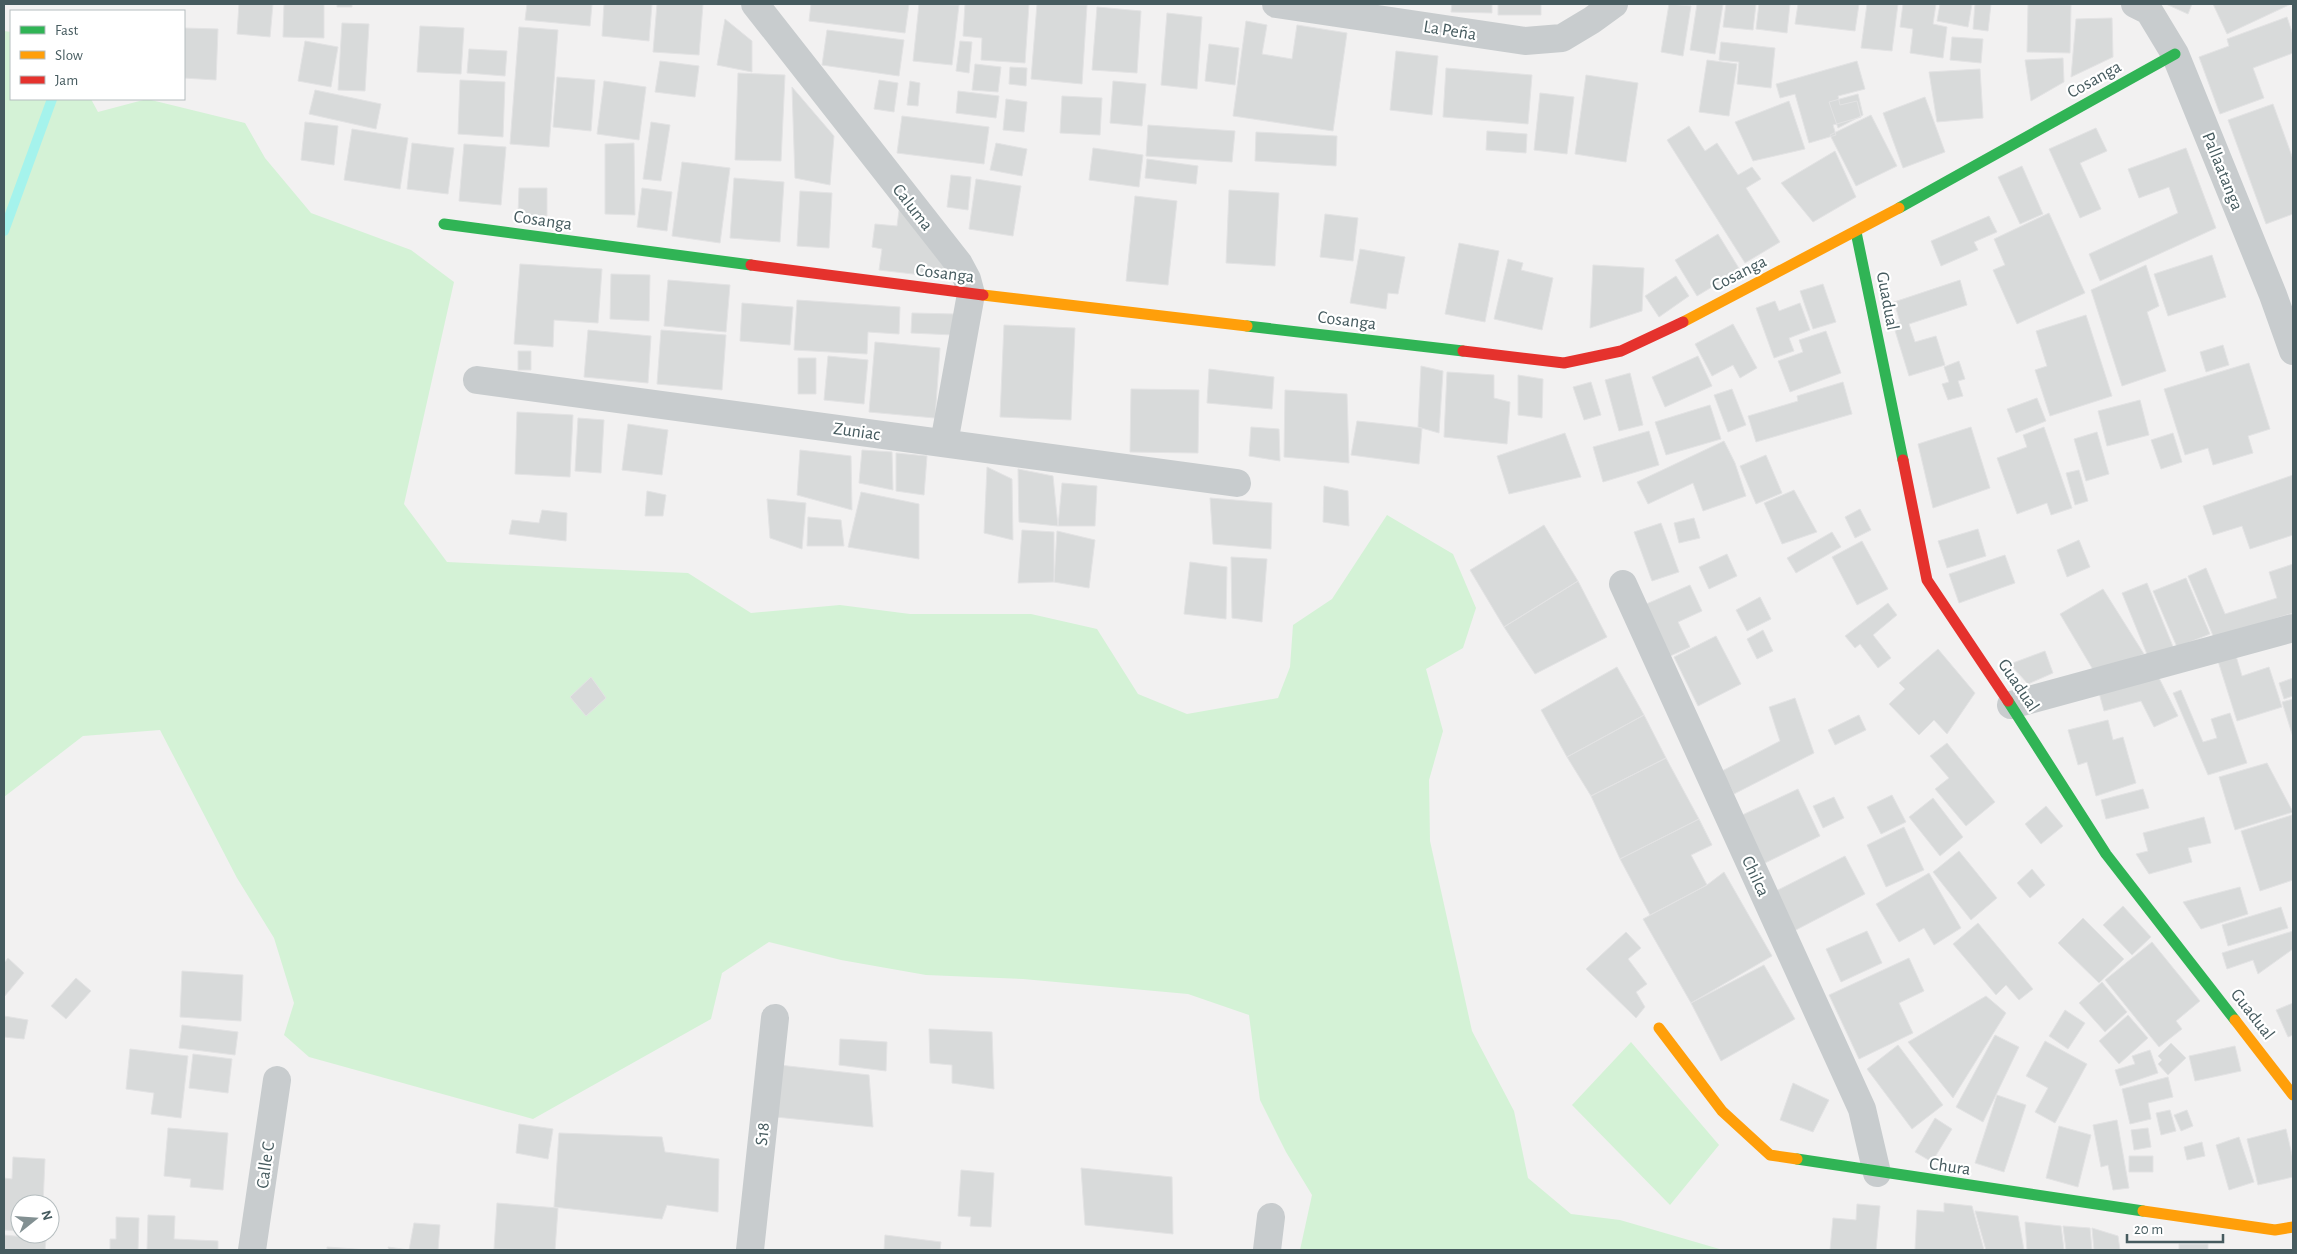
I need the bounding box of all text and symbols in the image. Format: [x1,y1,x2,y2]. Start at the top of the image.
legend [10,10,185,100]
street label: La Peña [1422,18,1478,44]
text: Fast [55,23,79,38]
text: Slow [55,48,83,63]
street label: Cosanga [2064,58,2125,102]
text: Jam [55,73,78,88]
street label: Pallaatanga [2198,130,2246,213]
street label: Caluma [889,181,936,234]
street label: Cosanga [513,208,573,234]
street label: Cosanga [1709,253,1770,295]
street label: Cosanga [915,261,975,287]
street label: Guadual [1873,270,1901,332]
street label: Cosanga [1317,308,1377,334]
street label: Zuniac [832,420,881,444]
street label: Guadual [1994,656,2042,715]
street label: Chilca [1738,853,1772,900]
street label: Guadual [2227,986,2278,1043]
street label: S18 [753,1122,773,1147]
street label: Calle C [254,1141,278,1190]
street label: Chura [1928,1155,1972,1179]
north arrow [10,1194,60,1244]
text: N [38,1209,55,1222]
scale bar [2127,1212,2223,1244]
text: 20 m [2134,1222,2163,1237]

